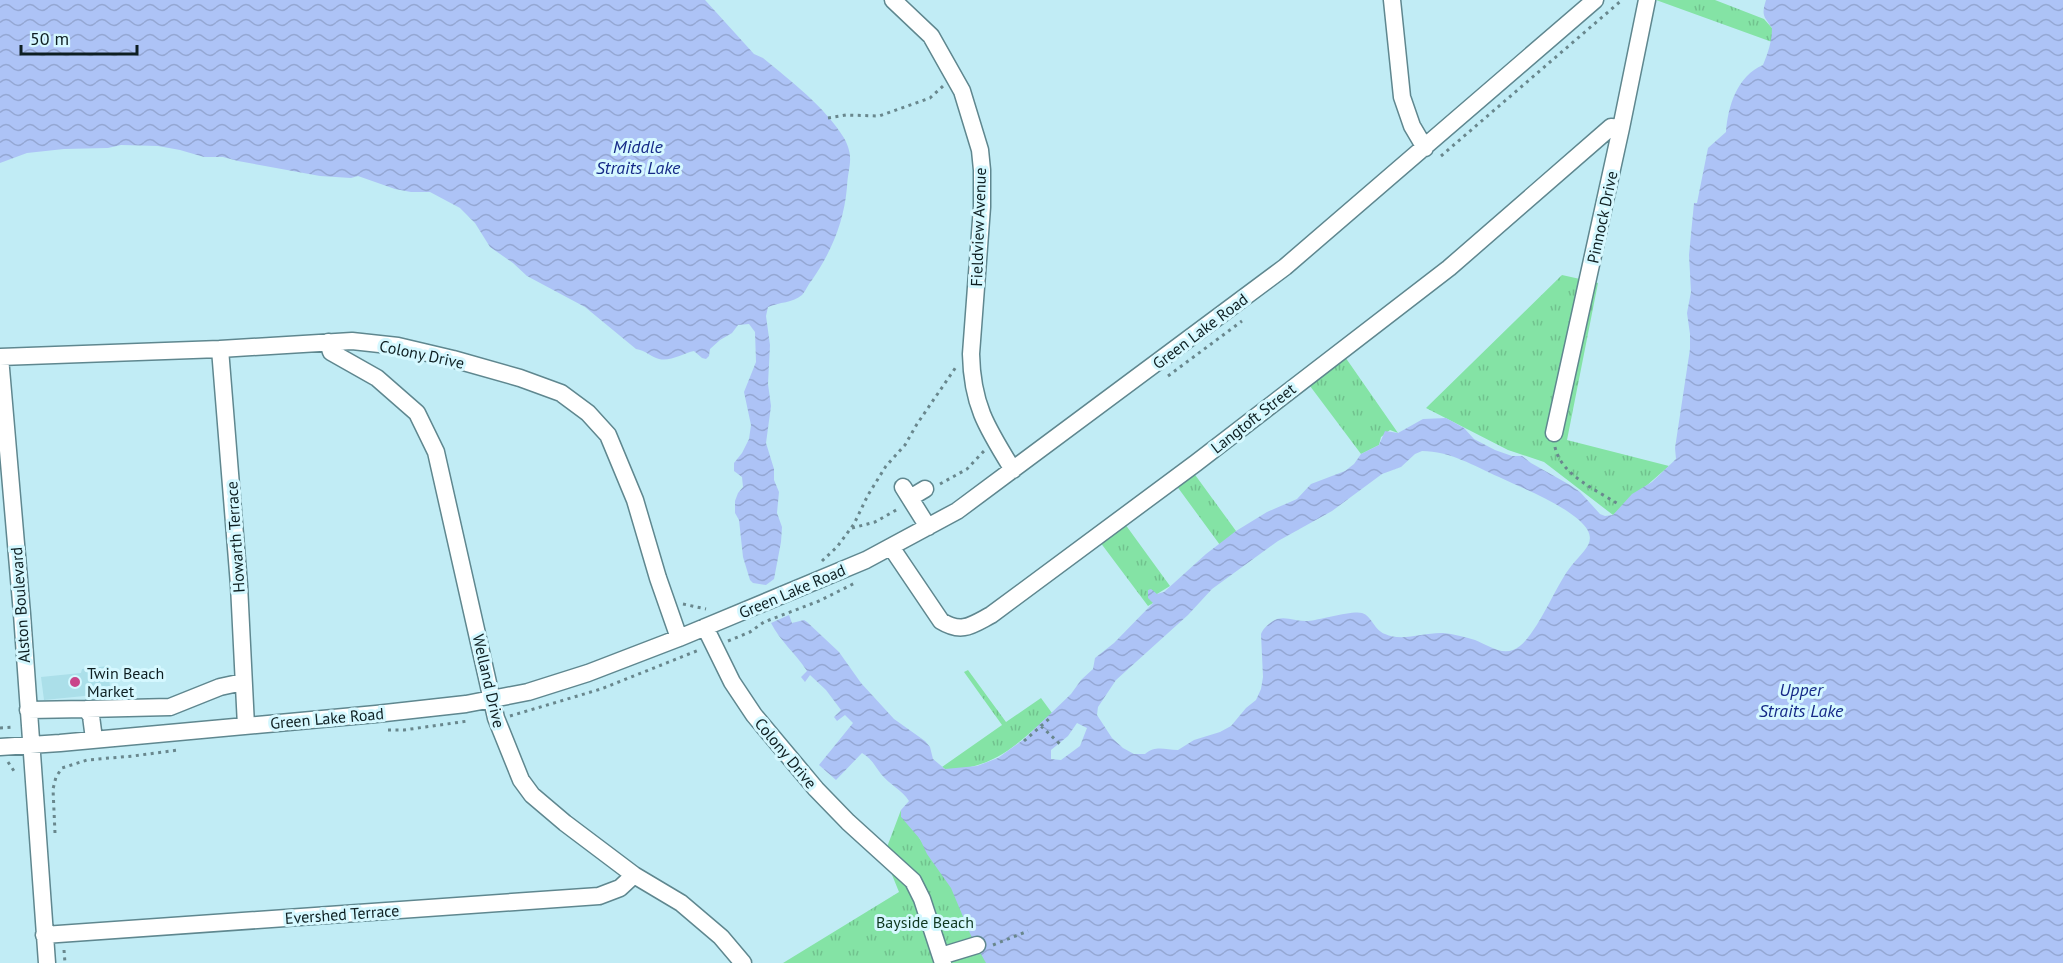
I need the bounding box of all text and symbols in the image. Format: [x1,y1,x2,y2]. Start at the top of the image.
scale bar [21,18,136,56]
text: 50 m [30,27,69,50]
water label: Middle Straits Lake [596,135,681,179]
street label: Fieldview Avenue [966,167,990,287]
street label: Pinnock Drive [1582,169,1622,265]
street label: Green Lake Road [1148,289,1252,373]
street label: Colony Drive [378,335,466,373]
street label: Langtoft Street [1207,378,1300,457]
street label: Howarth Terrace [221,481,249,593]
street label: Alston Boulevard [6,546,34,664]
street label: Green Lake Road [736,560,848,622]
street label: Welland Drive [469,632,509,730]
place label: Twin Beach Market [87,663,164,701]
marker: Twin Beach Market [68,675,82,689]
water label: Upper Straits Lake [1759,678,1844,722]
street label: Green Lake Road [269,703,385,733]
street label: Colony Drive [751,714,821,792]
street label: Evershed Terrace [284,900,400,928]
park label: Bayside Beach [876,912,974,932]

